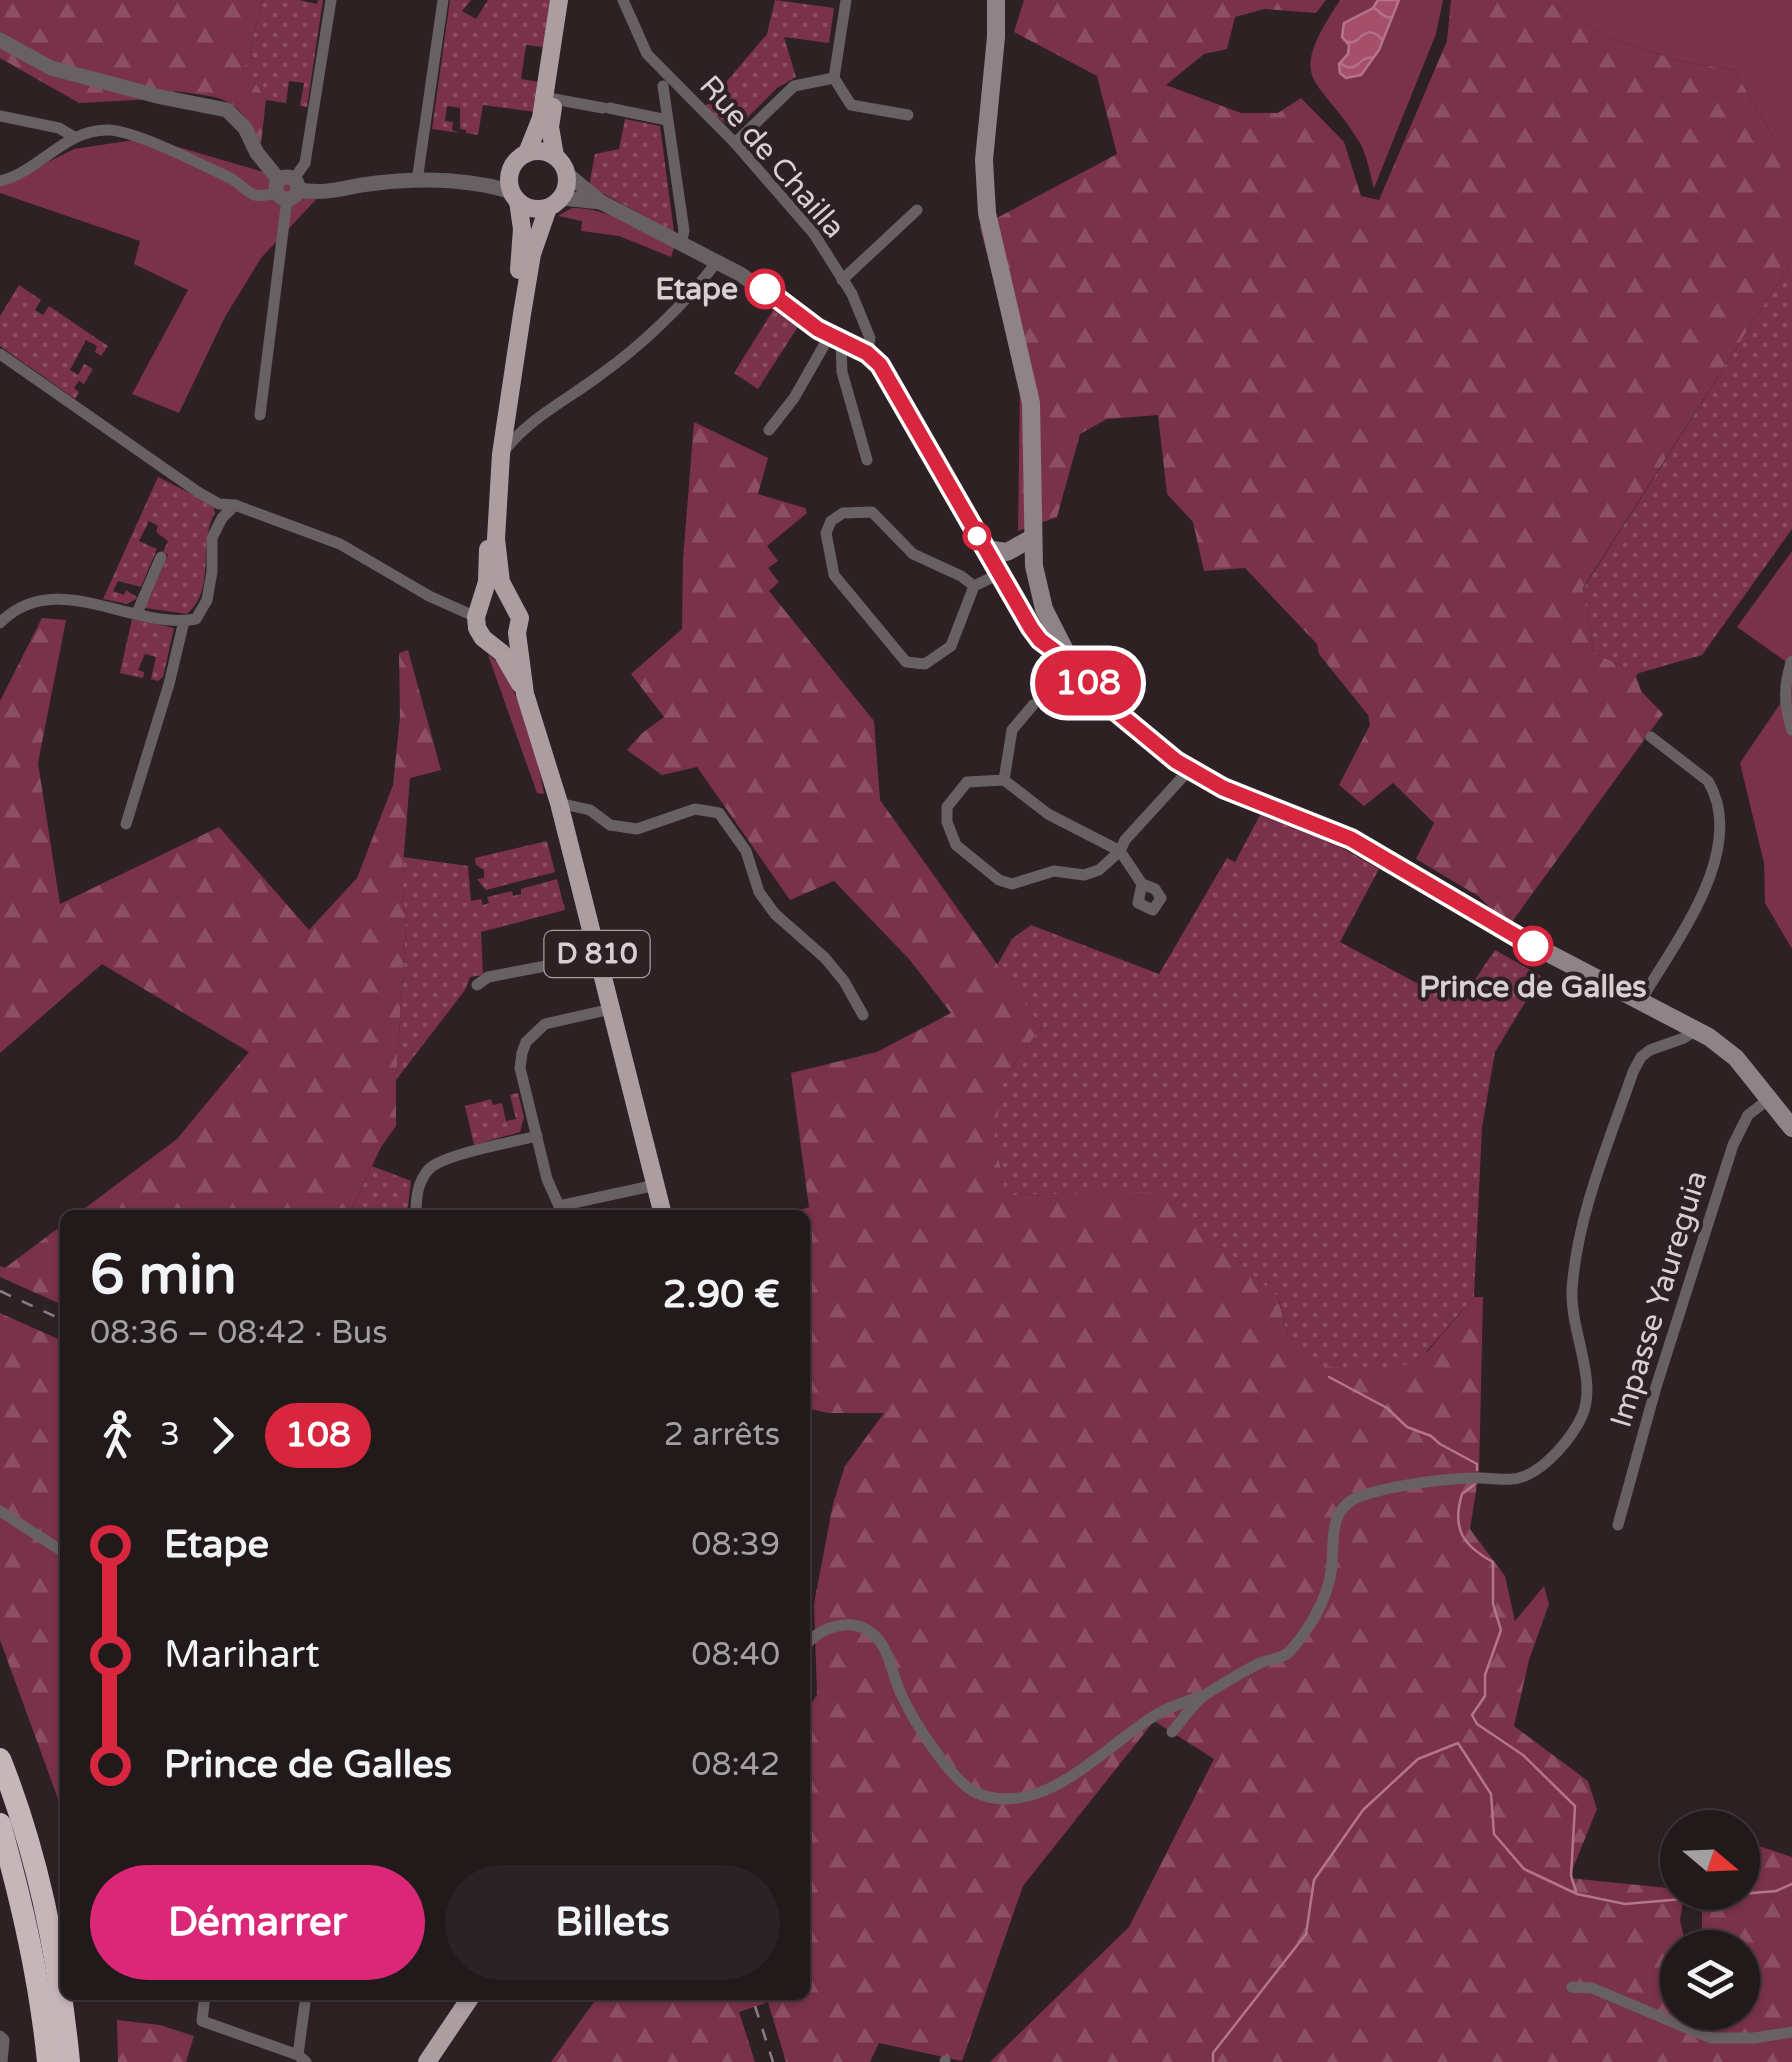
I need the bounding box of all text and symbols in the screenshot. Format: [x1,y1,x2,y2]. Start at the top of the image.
street label: Rue de Chailla [691,68,853,246]
marker: Etape [746,270,784,308]
place label: Etape [655,271,738,308]
unlabelled marker [964,523,990,549]
line badge: 108 [1030,650,1146,716]
text: 108 [1055,662,1121,704]
marker: Prince de Galles [1514,927,1552,965]
road number: D 810 [544,931,650,977]
place label: Prince de Galles [1419,969,1647,1006]
street label: Impasse Yaureguia [1602,1166,1716,1432]
text: 6 min [90,1243,237,1309]
text: 2.90 € [663,1272,780,1318]
text: 08:36 – 08:42 · Bus [90,1314,388,1352]
icon: walk [90,1408,145,1463]
icon: forward [195,1408,250,1463]
text: 108 [285,1414,351,1456]
text: 3 [160,1416,180,1454]
text: 2 arrêts [664,1416,780,1454]
text: Etape [164,1522,269,1568]
text: 08:39 [691,1526,780,1564]
text: Marihart [164,1632,320,1678]
text: 08:40 [691,1636,780,1674]
text: Prince de Galles [164,1742,452,1788]
text: 08:42 [691,1746,780,1784]
north arrow [1660,1810,1760,1910]
map controls [1660,1810,1760,2030]
button: Démarrer [90,1865,425,1980]
button: Billets [445,1865,780,1980]
button: layers [1660,1930,1760,2030]

